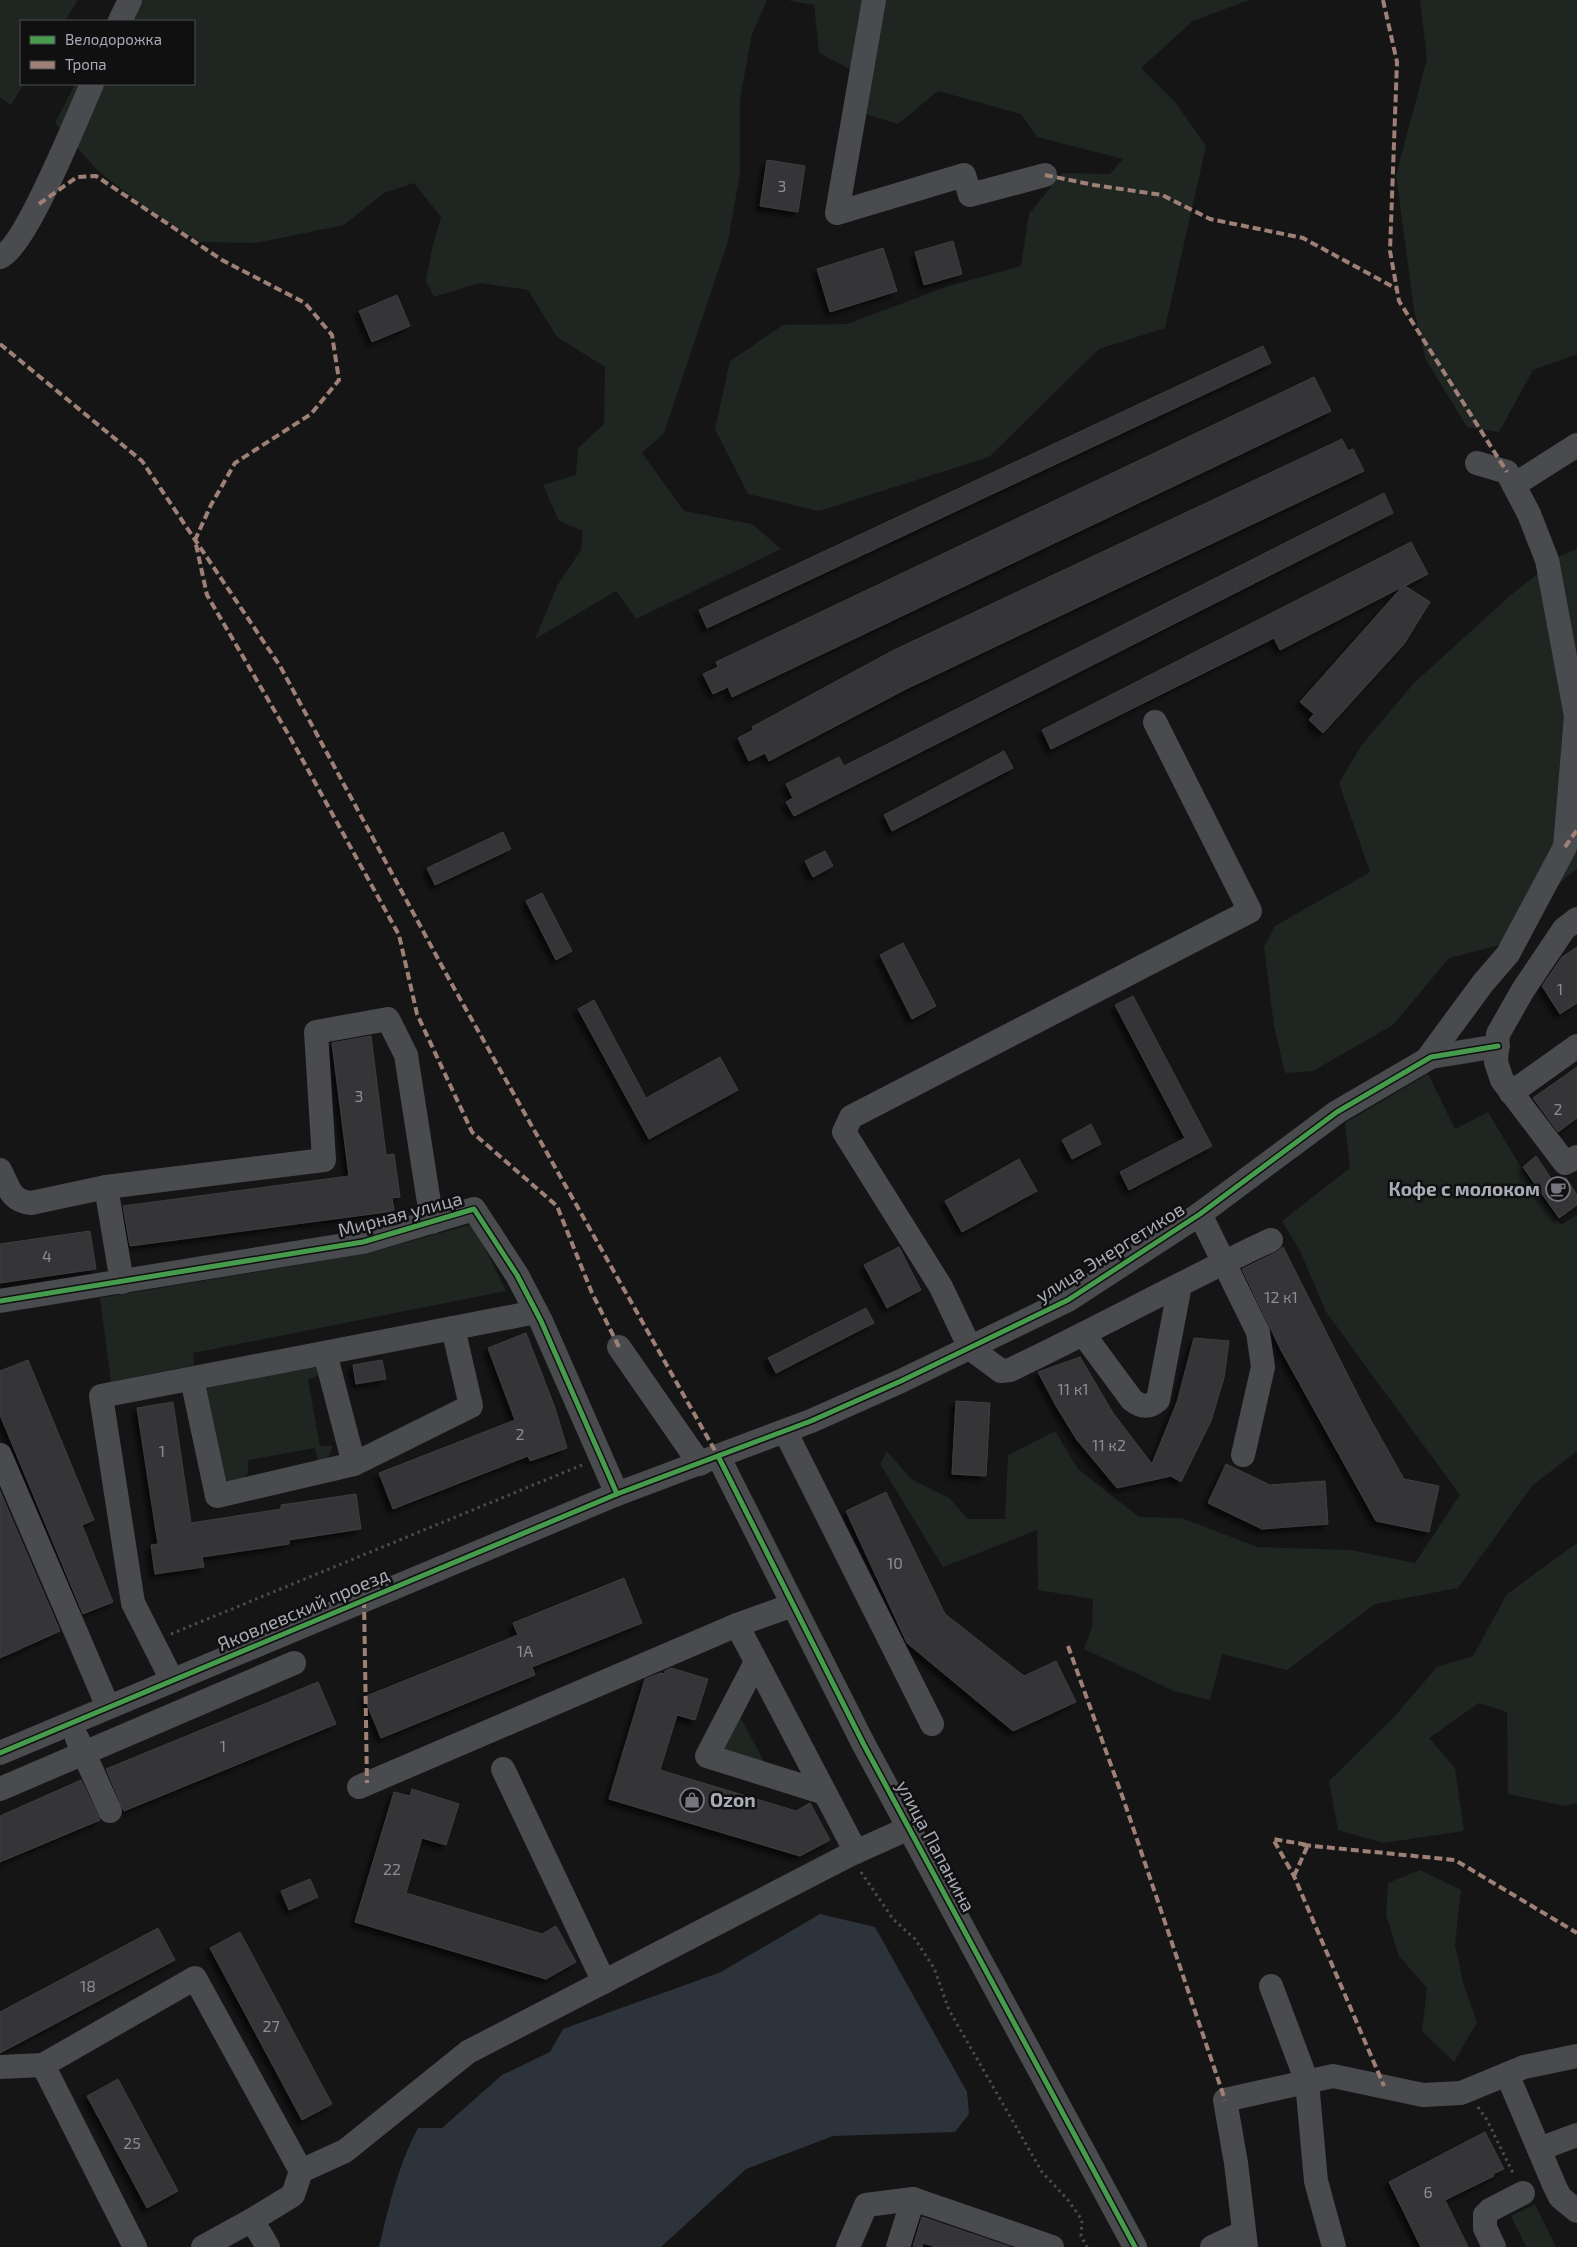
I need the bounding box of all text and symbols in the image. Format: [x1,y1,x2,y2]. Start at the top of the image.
legend [20,20,195,85]
text: Велодорожка [65,30,162,48]
text: Тропа [65,55,107,73]
house number: 3 [778,176,786,195]
house number: 1 [1557,979,1563,998]
house number: 3 [355,1086,363,1105]
house number: 2 [1554,1099,1563,1118]
cafe icon: Кофе с молоком [1545,1176,1571,1202]
place label: Кофе с молоком [1389,1177,1540,1200]
street label: Мирная улица [335,1186,465,1242]
street label: улица Энергетиков [1031,1196,1189,1308]
house number: 4 [42,1246,52,1265]
house number: 12 к1 [1264,1287,1298,1306]
house number: 11 к1 [1057,1379,1089,1398]
house number: 2 [516,1424,525,1443]
house number: 11 к2 [1092,1435,1126,1454]
house number: 1 [159,1441,165,1460]
house number: 10 [887,1553,903,1572]
street label: Яковлевский проезд [214,1562,392,1655]
house number: 1А [517,1641,533,1660]
house number: 1 [220,1736,226,1755]
street label: улица Папанина [891,1776,981,1916]
shop icon: Ozon [679,1787,705,1813]
place label: Ozon [710,1788,756,1811]
house number: 22 [383,1859,401,1878]
house number: 18 [80,1976,96,1995]
house number: 27 [262,2016,280,2035]
house number: 25 [123,2133,141,2152]
house number: 6 [1423,2182,1433,2201]

